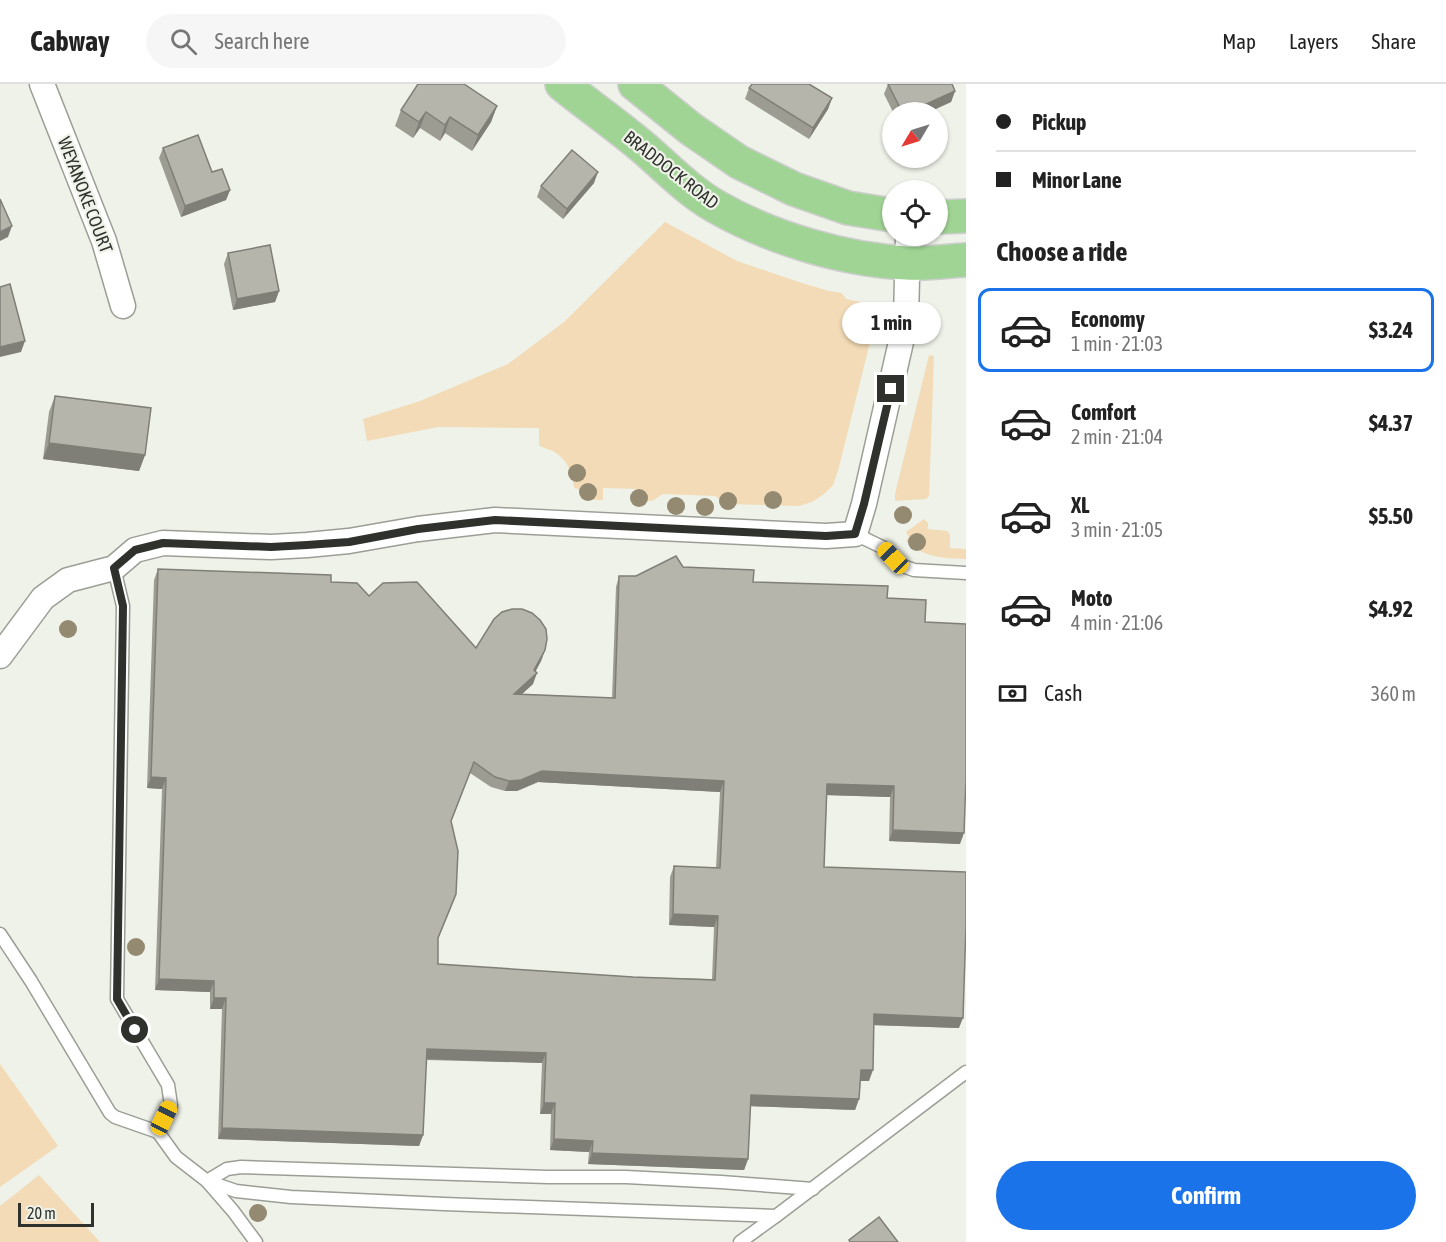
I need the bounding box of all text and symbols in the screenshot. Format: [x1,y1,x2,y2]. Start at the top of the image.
search box [146,14,566,68]
text: Cabway [30,25,110,57]
icon: search [167,25,200,58]
text: Search here [215,28,310,54]
text: Map [1222,29,1256,53]
text: Layers [1289,29,1339,53]
text: Share [1372,29,1416,53]
north arrow [882,102,948,168]
map controls [882,102,948,246]
text: Pickup [1032,109,1087,135]
street label: BRADDOCK ROAD [620,126,723,213]
street label: WEYANOKE COURT [54,134,117,256]
text: Minor Lane [1032,167,1122,193]
button: locate [882,180,948,246]
text: Choose a ride [996,236,1128,267]
callout: 1 min [842,302,940,344]
icon: car [999,303,1053,357]
text: Economy [1071,306,1145,332]
text: 1 min [871,311,912,334]
text: $3.24 [1369,317,1413,343]
text: 1 min · 21:03 [1071,332,1163,355]
route end [877,375,904,402]
icon: car [999,396,1053,450]
text: Comfort [1071,399,1136,425]
text: $4.37 [1369,410,1413,436]
text: 2 min · 21:04 [1071,425,1163,448]
icon: car [999,489,1053,543]
text: XL [1071,492,1089,518]
text: $5.50 [1369,503,1413,529]
text: 3 min · 21:05 [1071,518,1163,541]
car [874,539,912,577]
icon: car [999,582,1053,636]
text: Moto [1071,585,1113,611]
text: $4.92 [1369,596,1413,622]
text: 4 min · 21:06 [1071,611,1163,634]
icon: cash [996,677,1029,710]
text: Cash [1044,680,1083,706]
text: 360 m [1371,682,1416,705]
route start [121,1016,148,1043]
car [148,1098,180,1138]
button: Confirm [996,1161,1416,1230]
scale bar [18,1200,94,1228]
text: 20 m [27,1204,56,1222]

